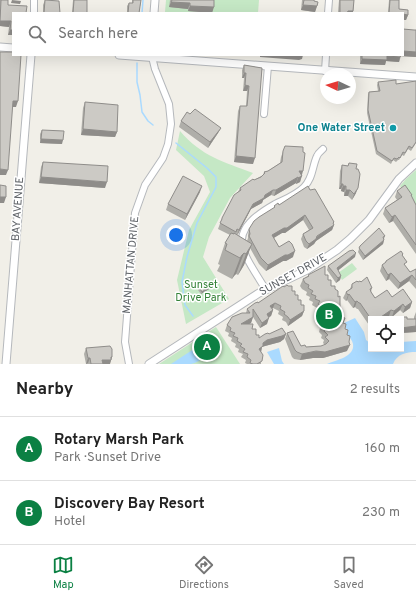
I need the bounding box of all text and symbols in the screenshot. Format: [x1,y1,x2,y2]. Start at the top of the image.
search box [12,12,404,56]
icon: search [26,23,48,45]
text: Search here [58,25,138,44]
north arrow [320,68,356,104]
place label: One Water Street [297,121,385,135]
marker: One Water Street [388,123,398,133]
street label: BAY AVENUE [9,177,27,241]
street label: MANHATTAN DRIVE [120,216,142,314]
your location [166,225,186,245]
street label: SUNSET DRIVE [257,251,329,299]
park label: Sunset Drive Park [175,278,227,305]
pin: B [316,301,342,331]
map controls [368,316,404,352]
button: locate [368,316,404,352]
pin: A [194,332,220,362]
text: Nearby [16,379,73,401]
text: 2 results [350,382,400,398]
text: Rotary Marsh Park [54,431,184,450]
text: A [24,441,34,457]
text: 160 m [365,441,400,457]
text: Park · Sunset Drive [54,450,161,466]
text: Discovery Bay Resort [54,495,205,514]
text: B [25,505,33,521]
text: 230 m [362,505,400,521]
text: Hotel [54,514,85,530]
tab: Map [52,554,74,592]
tab: Directions [179,554,229,592]
tab: Saved [333,554,364,592]

